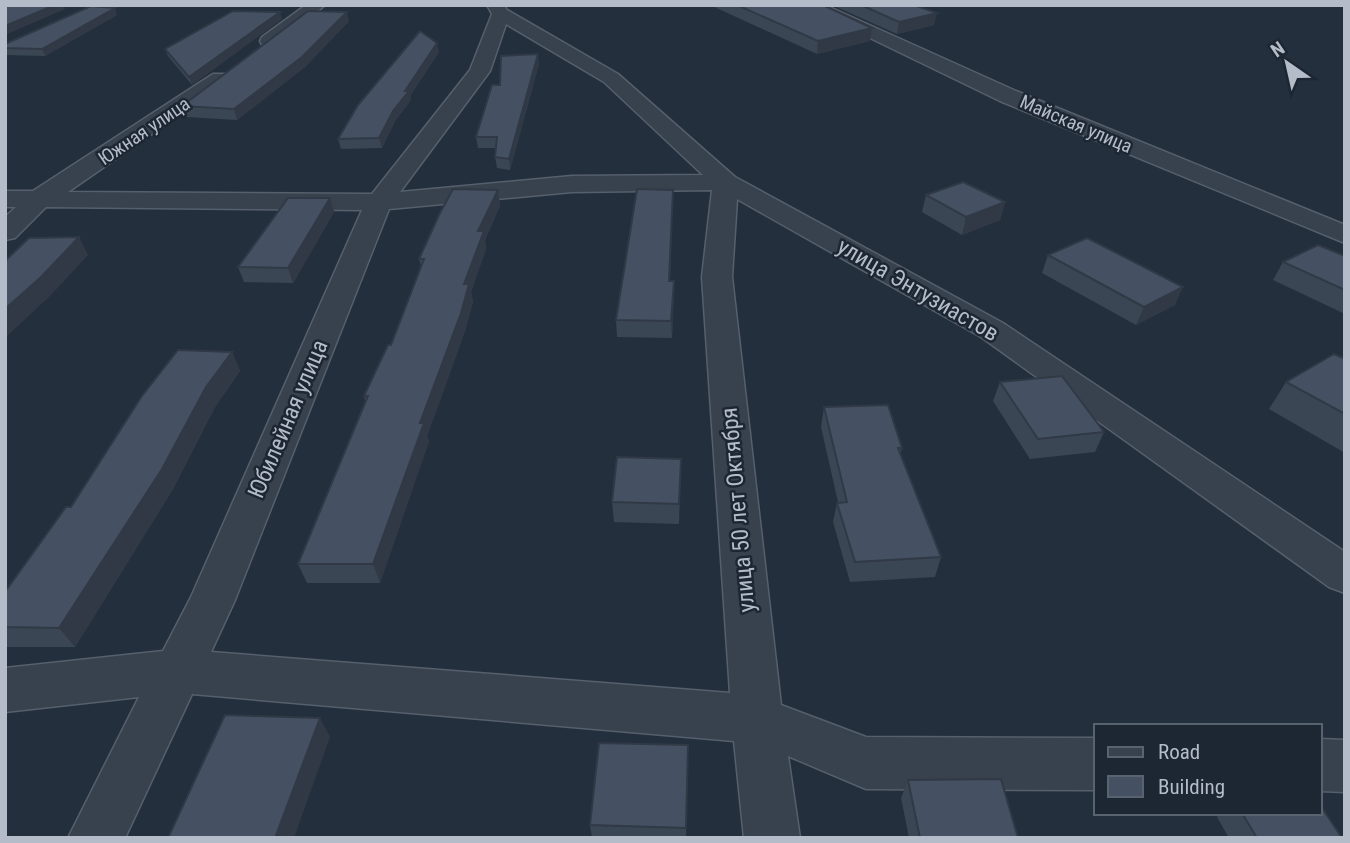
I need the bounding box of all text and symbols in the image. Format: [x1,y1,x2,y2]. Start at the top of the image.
north arrow [1252,28,1322,98]
text: N [1267,37,1289,62]
street label: Майская улица [1016,90,1136,158]
street label: Южная улица [94,92,194,170]
street label: улица Энтузиастов [833,233,1003,347]
street label: Юбилейная улица [243,336,333,502]
street label: улица 50 лет Октября [716,406,760,614]
legend [1094,724,1322,815]
text: Road [1158,740,1200,764]
text: Building [1158,775,1225,799]

